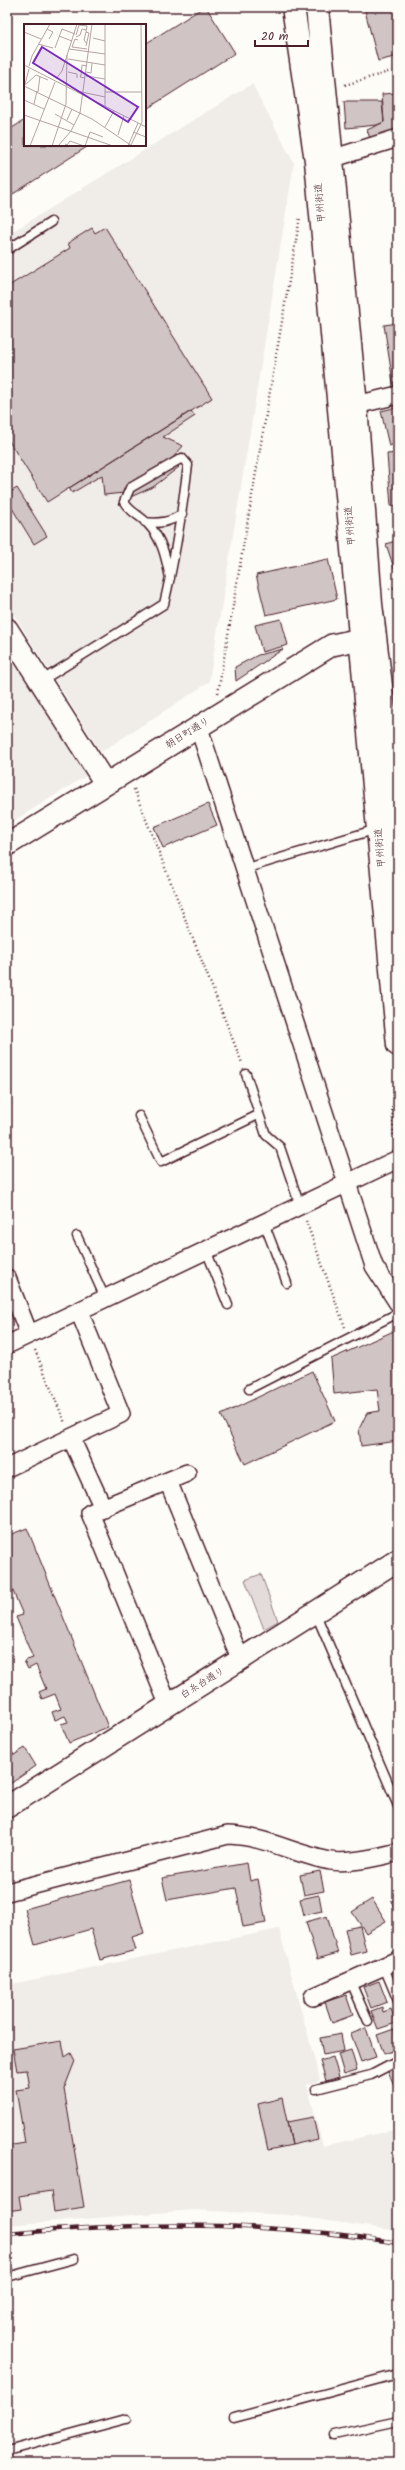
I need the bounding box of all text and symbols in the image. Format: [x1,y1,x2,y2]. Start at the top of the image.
scale bar [255,22,308,48]
inset map [24,24,146,146]
text: 20 m [261,27,289,46]
street label: 甲州街道 [310,182,330,224]
street label: 甲州街道 [340,505,360,547]
street label: 朝日町通り [162,713,213,753]
street label: 甲州街道 [370,827,390,869]
street label: 白糸台通り [177,1663,228,1703]

